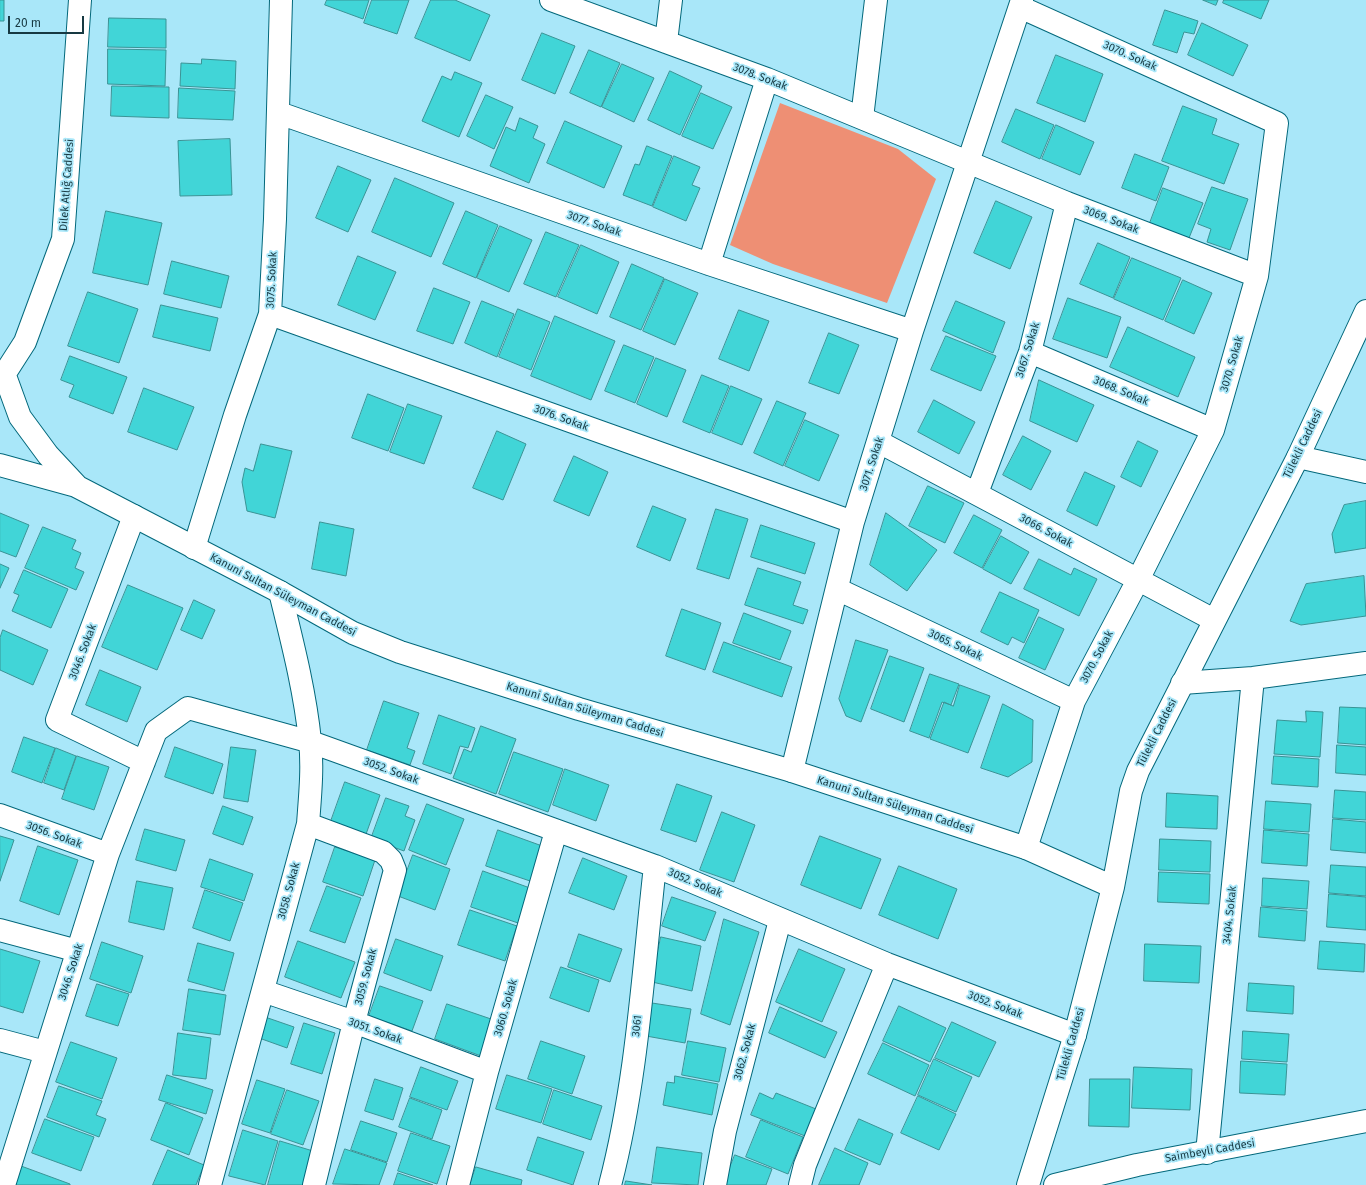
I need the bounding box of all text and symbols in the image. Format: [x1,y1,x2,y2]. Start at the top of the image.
scale bar [10,8,86,34]
text: 20 m [15,16,41,30]
street label: 3070. Sokak [1101,38,1159,74]
street label: 3078. Sokak [731,61,789,93]
street label: Dilek Atlığ Caddesi [57,138,77,232]
street label: 3069. Sokak [1081,203,1141,237]
street label: 3077. Sokak [565,209,623,239]
street label: 3075. Sokak [264,251,280,309]
street label: 3067. Sokak [1013,321,1043,379]
street label: 3070. Sokak [1218,335,1246,393]
street label: 3068. Sokak [1091,373,1151,409]
street label: 3076. Sokak [532,402,590,434]
street label: Tülekli Caddesi [1281,407,1325,481]
street label: 3071. Sokak [857,435,887,493]
street label: 3066. Sokak [1017,511,1075,551]
street label: Kanuni Sultan Süleyman Caddesi [208,551,358,639]
street label: 3046. Sokak [66,622,100,682]
street label: 3065. Sokak [926,627,984,663]
street label: 3070. Sokak [1078,629,1116,685]
street label: Kanuni Sultan Süleyman Caddesi [505,680,665,740]
street label: Tülekli Caddesi [1134,697,1180,769]
street label: 3052. Sokak [362,755,420,787]
street label: Kanuni Sultan Süleyman Caddesi [815,773,975,837]
street label: 3056. Sokak [24,819,84,851]
street label: 3058. Sokak [275,861,303,921]
street label: 3052. Sokak [666,866,724,900]
street label: 3404. Sokak [1220,885,1240,945]
street label: 3046. Sokak [56,942,86,1002]
street label: 3059. Sokak [352,947,380,1007]
street label: 3060. Sokak [492,978,520,1038]
street label: 3052. Sokak [966,989,1024,1021]
street label: Tülekli Caddesi [1054,1006,1088,1082]
street label: 3051. Sokak [346,1015,404,1047]
street label: 3061 [629,1015,645,1037]
street label: 3062. Sokak [731,1022,759,1082]
street label: Saimbeyli Caddesi [1164,1137,1256,1165]

